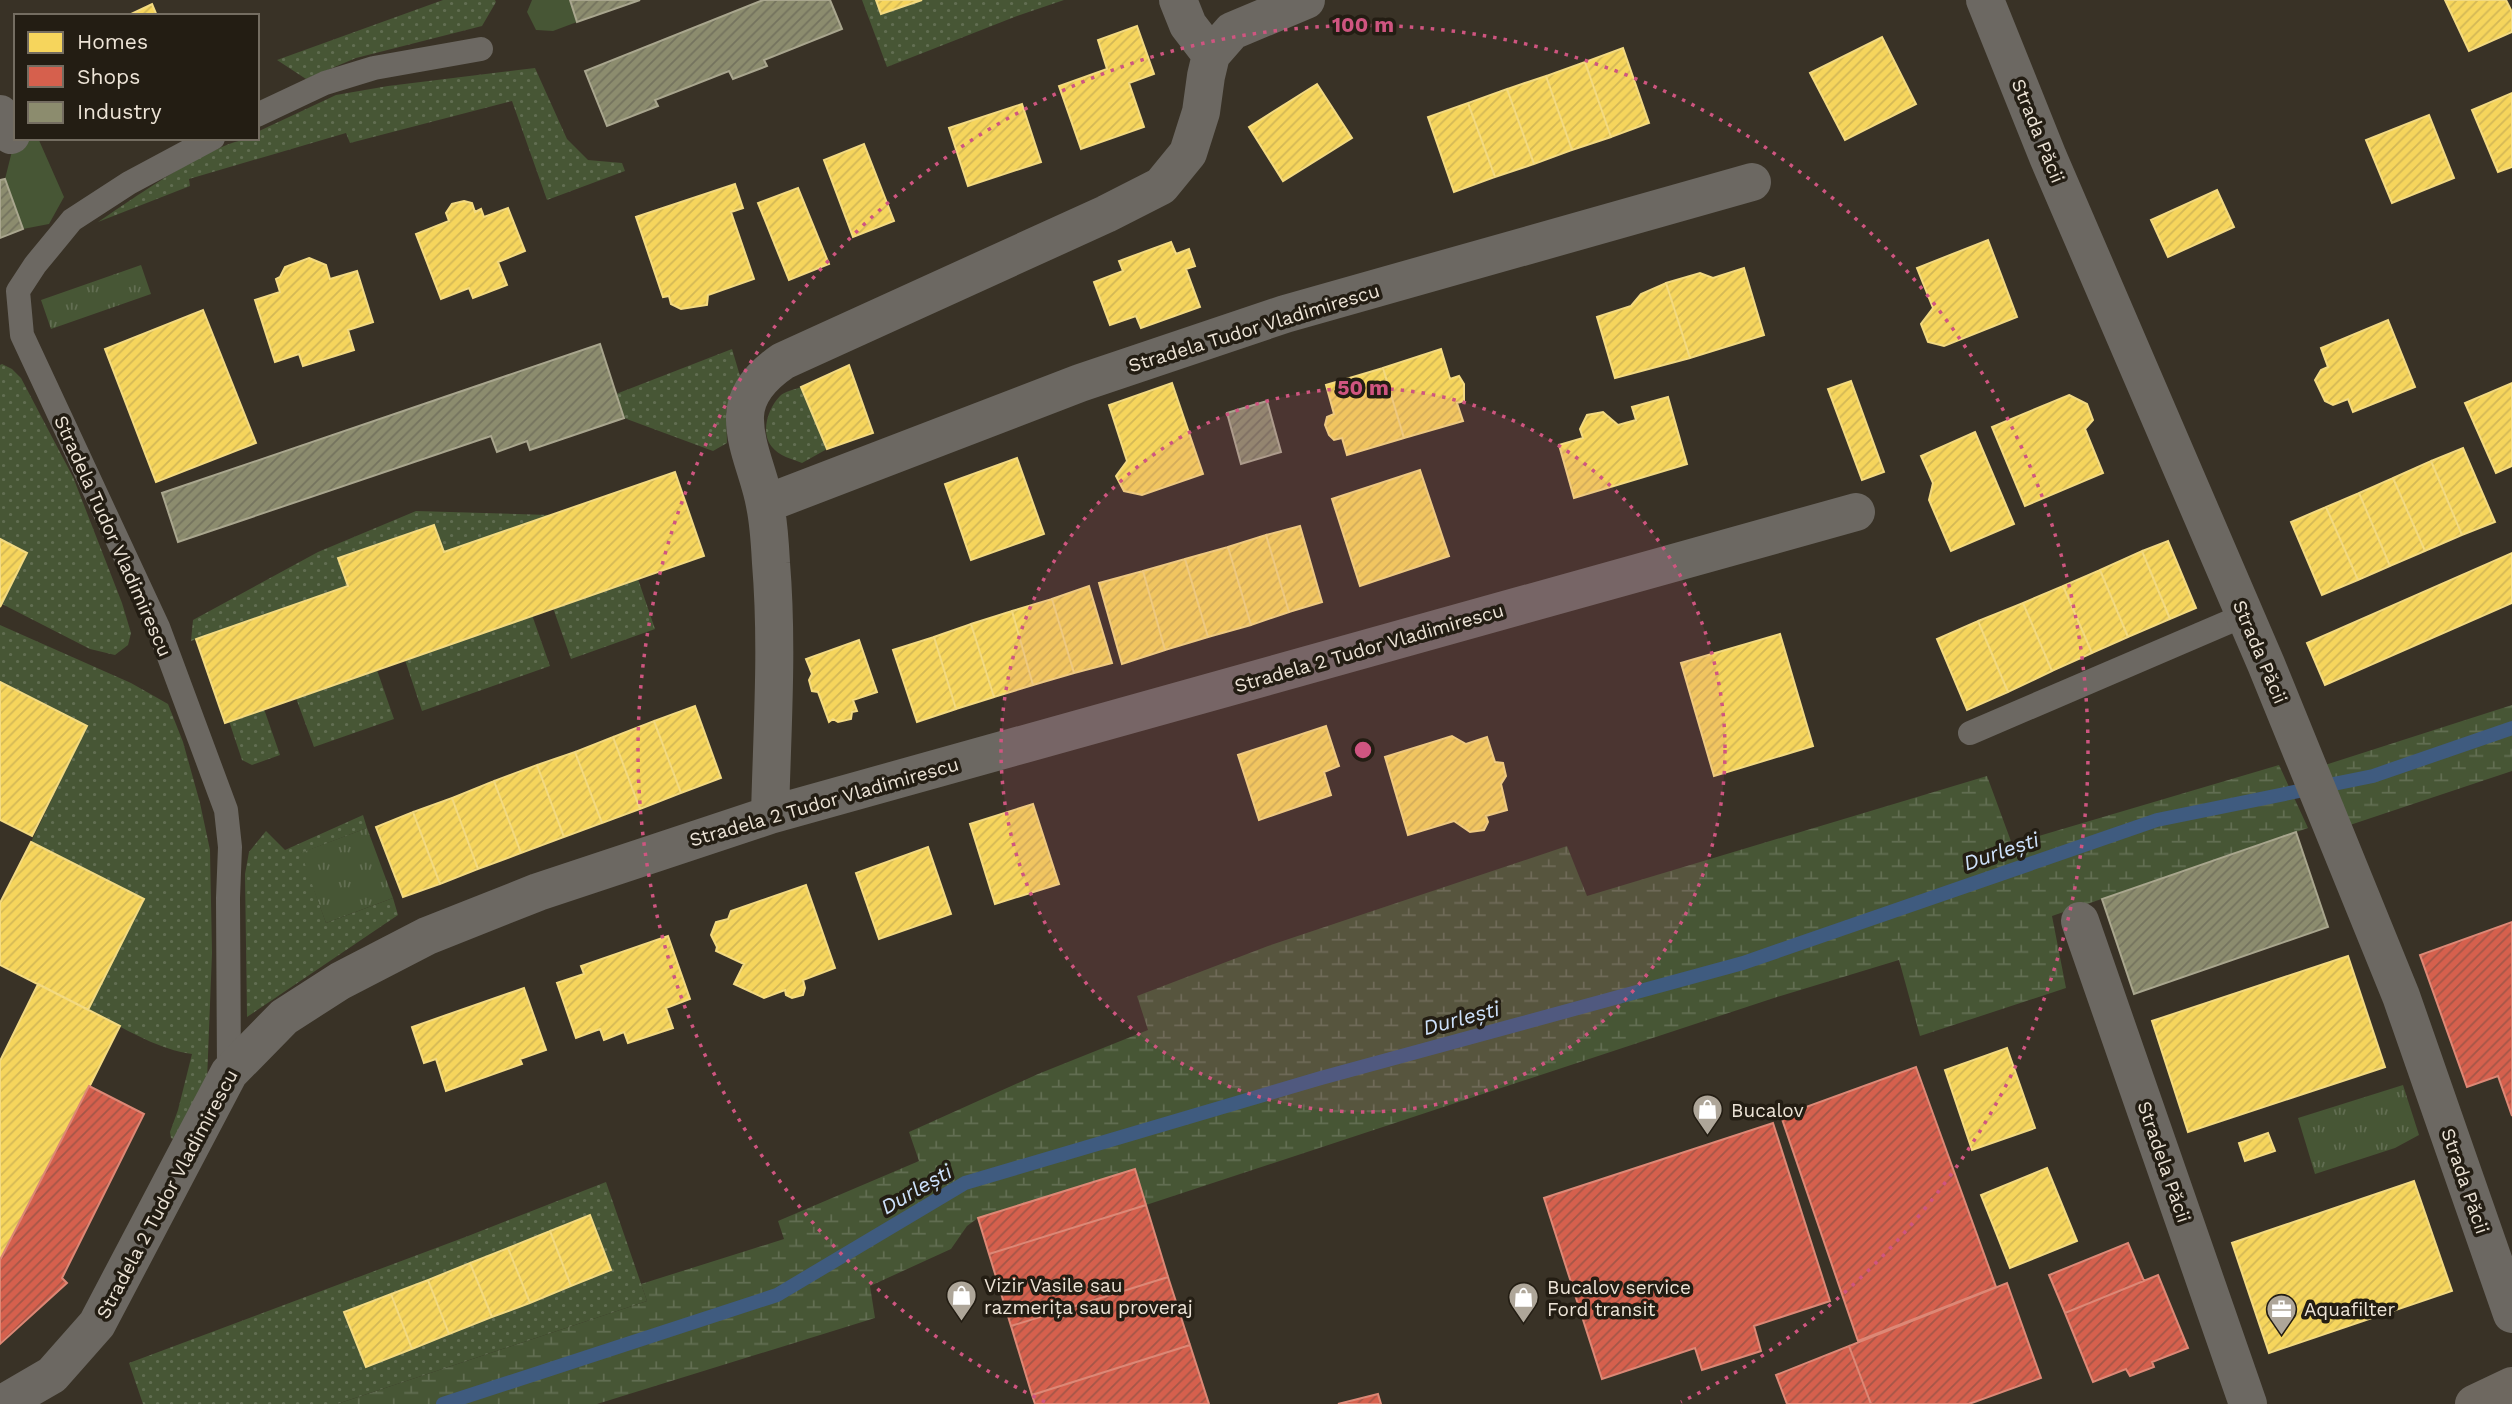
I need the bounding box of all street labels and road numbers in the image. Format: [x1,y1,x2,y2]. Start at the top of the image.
street label: Strada Păcii [2007,76,2069,186]
street label: Stradela Tudor Vladimirescu [1126,279,1382,377]
street label: Stradela Tudor Vladimirescu [49,412,177,660]
street label: Strada Păcii [2228,597,2292,707]
street label: Stradela 2 Tudor Vladimirescu [1232,598,1506,698]
street label: Stradela 2 Tudor Vladimirescu [687,752,961,852]
street label: Stradela 2 Tudor Vladimirescu [91,1065,243,1323]
street label: Stradela Păcii [2132,1098,2196,1226]
street label: Strada Păcii [2436,1125,2494,1237]

